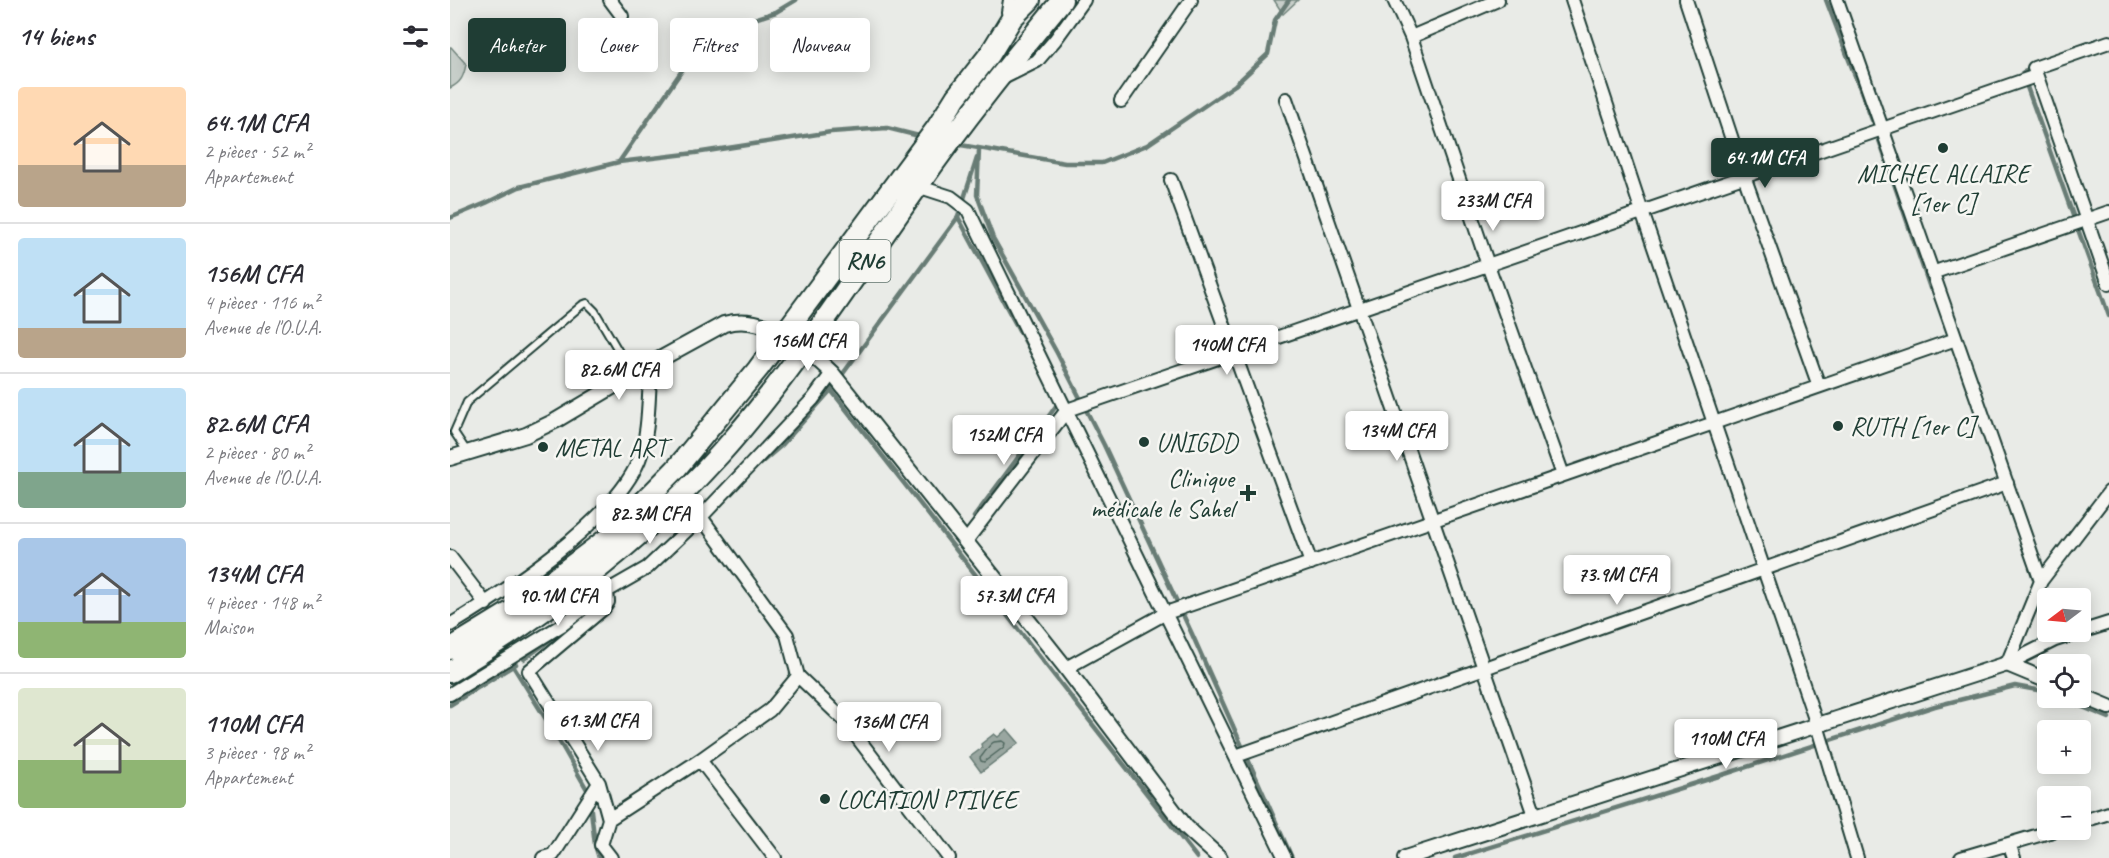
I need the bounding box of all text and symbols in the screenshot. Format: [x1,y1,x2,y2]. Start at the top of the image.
chip: Acheter [468,18,566,72]
chip: Louer [578,18,658,72]
chip: Filtres [670,18,758,72]
chip: Nouveau [770,18,870,72]
text: 14 biens [18,20,94,53]
icon: filters [399,20,432,53]
text: 64.1M CFA [204,106,308,139]
icon: home [66,111,138,183]
pin: 64.1M CFA [1696,138,1834,189]
text: 2 pièces · 52 m² [204,139,310,164]
marker: MICHEL ALLAIRE [1er C] [1936,141,1950,155]
text: 64.1M CFA [1725,145,1805,170]
place label: MICHEL ALLAIRE [1er C] [1857,157,2033,220]
text: Appartement [204,164,293,189]
pin: 233M CFA [1431,181,1555,232]
text: 233M CFA [1455,188,1531,213]
road number: RN6 [840,240,890,282]
text: 156M CFA [204,257,302,290]
icon: home [66,262,138,334]
text: 4 pièces · 116 m² [204,290,319,315]
text: Avenue de l'O.U.A. [204,315,321,340]
pin: 156M CFA [746,321,870,372]
pin: 140M CFA [1165,325,1289,376]
text: 156M CFA [770,328,846,353]
text: 140M CFA [1189,332,1265,357]
pin: 82.6M CFA [550,350,688,401]
text: 82.6M CFA [579,357,659,382]
text: 82.6M CFA [204,407,308,440]
place label: RUTH [1er C] [1850,410,1980,443]
pin: 134M CFA [1335,411,1459,462]
icon: home [66,412,138,484]
pin: 152M CFA [942,415,1066,466]
text: 134M CFA [1359,418,1435,443]
marker: RUTH [1er C] [1831,419,1845,433]
text: 152M CFA [966,422,1042,447]
place label: UNIGDD [1156,426,1239,459]
place label: METAL ART [555,431,673,464]
marker: UNIGDD [1137,435,1151,449]
text: 2 pièces · 80 m² [204,440,310,465]
marker: METAL ART [536,440,550,454]
place label: Clinique médicale le Sahel [1090,462,1239,525]
text: Avenue de l'O.U.A. [204,465,321,490]
marker: Clinique médicale le Sahel [1239,484,1257,502]
pin: 82.3M CFA [581,494,719,545]
text: 82.3M CFA [610,501,690,526]
pin: 73.9M CFA [1548,555,1686,606]
text: 134M CFA [204,557,302,590]
icon: home [66,562,138,634]
text: 73.9M CFA [1578,562,1657,587]
pin: 90.1M CFA [489,576,627,627]
pin: 57.3M CFA [945,576,1083,627]
text: 90.1M CFA [518,583,598,608]
text: 57.3M CFA [975,583,1053,608]
north arrow [2037,588,2091,642]
map controls [2037,588,2091,840]
text: 4 pièces · 148 m² [204,590,319,615]
text: Maison [204,615,254,640]
button: locate [2037,654,2091,708]
pin: 61.3M CFA [529,701,667,752]
pin: 136M CFA [827,702,951,753]
text: 110M CFA [204,707,302,740]
text: 61.3M CFA [558,708,638,733]
text: 136M CFA [851,709,927,734]
icon: home [66,712,138,784]
pin: 110M CFA [1664,719,1788,770]
button: + [2037,720,2091,774]
text: 110M CFA [1688,726,1764,751]
text: 3 pièces · 98 m² [204,740,310,765]
text: Appartement [204,765,293,790]
place label: LOCATION PTIVEE [837,783,1020,816]
button: − [2037,786,2091,840]
marker: LOCATION PTIVEE [818,792,832,806]

